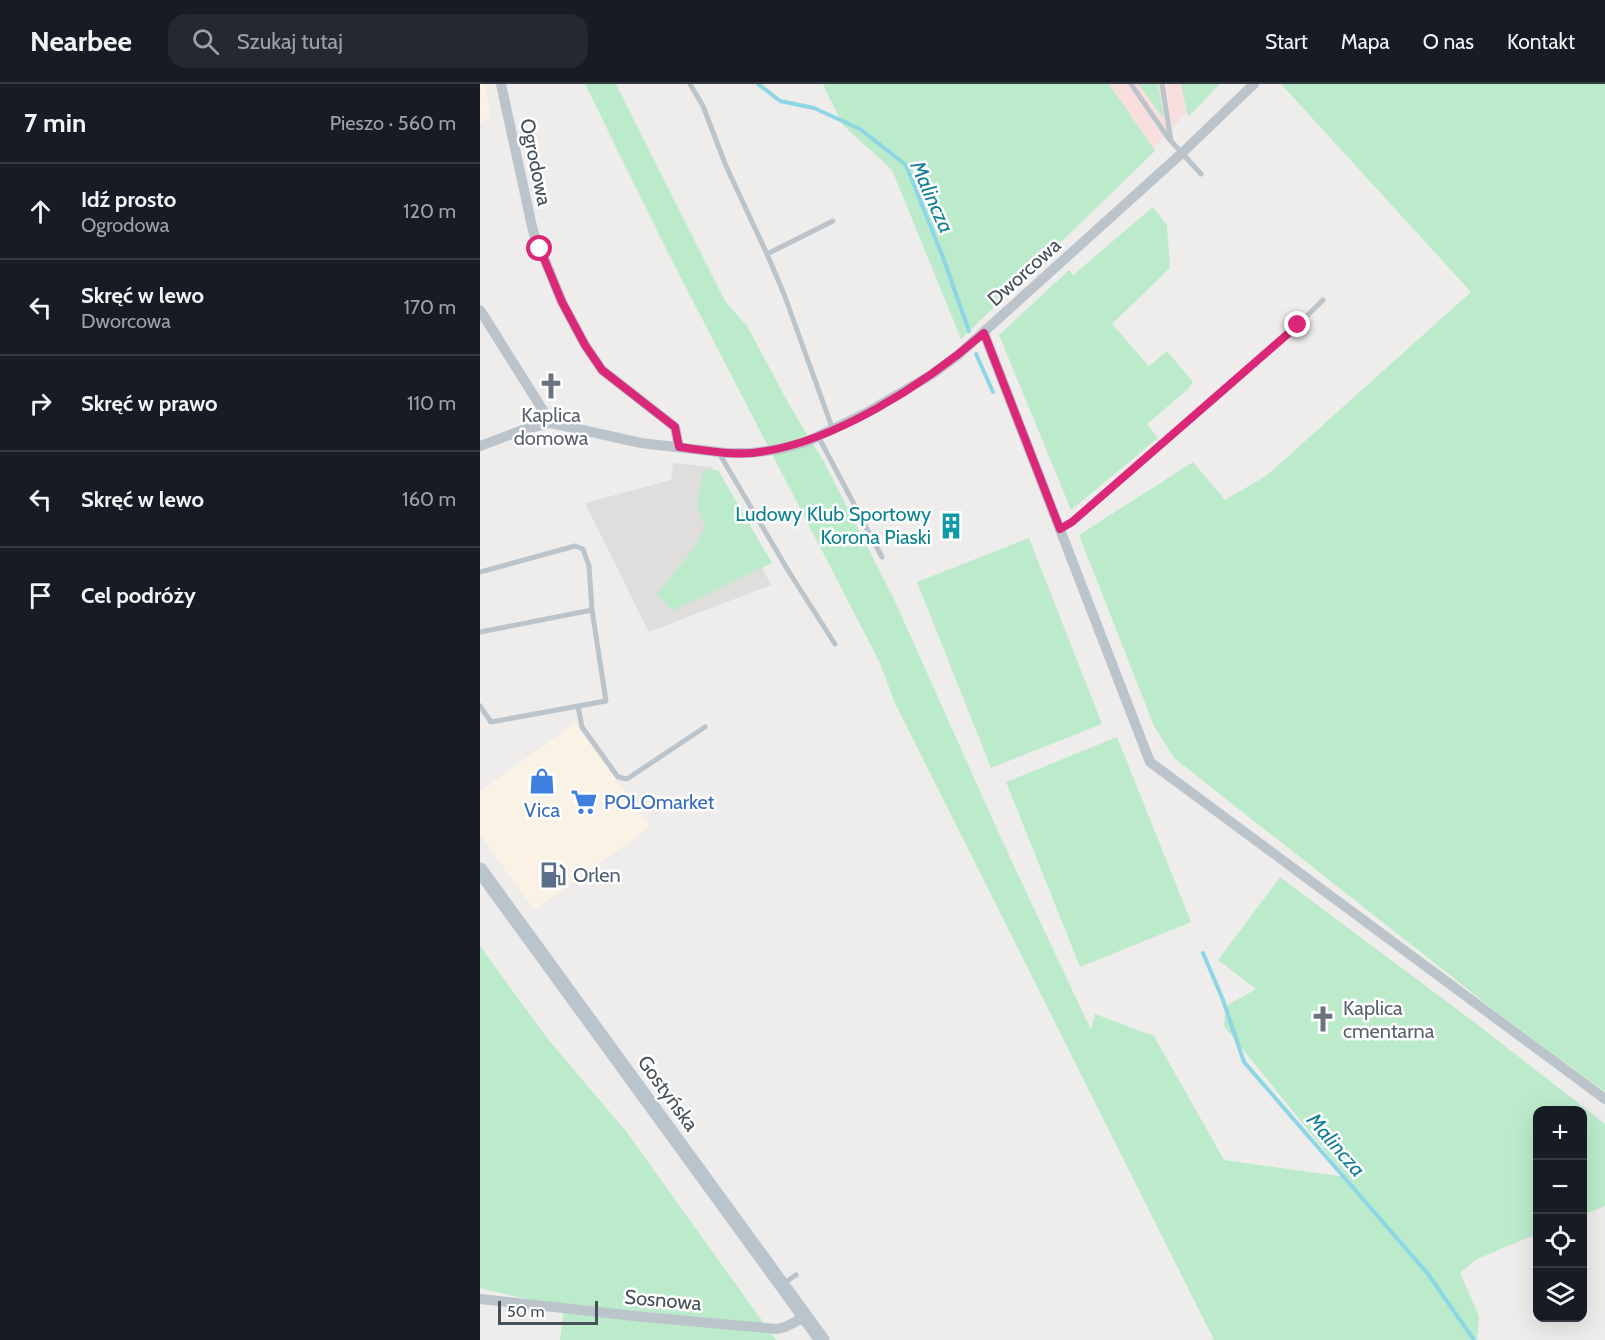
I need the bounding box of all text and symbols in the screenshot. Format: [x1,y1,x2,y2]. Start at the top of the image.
search box [168,14,588,68]
text: Nearbee [30,24,132,58]
icon: search [189,25,222,58]
text: Szukaj tutaj [237,28,343,55]
text: Start [1265,29,1308,54]
text: Mapa [1341,29,1390,54]
text: O nas [1423,29,1474,54]
text: Kontakt [1507,29,1575,54]
text: 7 min [24,107,86,139]
text: Pieszo · 560 m [330,111,456,135]
street label: Ogrodowa [515,116,557,208]
water label: Malincza [905,156,959,237]
text: Idź prosto [81,186,176,213]
icon: ahead [24,195,57,228]
text: 120 m [403,199,456,223]
text: Ogrodowa [81,213,169,237]
street label: Dworcowa [983,233,1066,311]
route start [526,235,552,261]
text: Skręć w lewo [81,282,204,309]
icon: left [24,291,57,324]
text: 170 m [404,295,456,319]
text: Dworcowa [81,309,171,333]
route end [1284,311,1310,337]
church icon: Kaplica domowa [536,371,566,401]
icon: right [24,387,57,420]
text: Skręć w prawo [81,390,218,417]
text: 110 m [407,391,456,415]
place label: Kaplica domowa [514,403,589,450]
icon: left [24,483,57,516]
text: Skręć w lewo [81,486,204,513]
text: 160 m [402,487,456,511]
place label: Ludowy Klub Sportowy Korona Piaski [735,502,931,549]
building icon: Ludowy Klub Sportowy Korona Piaski [936,511,966,541]
icon: arrive [24,579,57,612]
text: Cel podróży [81,582,196,609]
shop icon: Vica [527,766,557,796]
supermarket icon: POLOmarket [569,787,599,817]
place label: POLOmarket [604,790,715,814]
place label: Vica [524,798,560,822]
fuel station icon: Orlen [538,860,568,890]
place label: Orlen [573,863,621,887]
place label: Kaplica cmentarna [1343,996,1435,1043]
church icon: Kaplica cmentarna [1308,1004,1338,1034]
street label: Gostyńska [633,1051,704,1136]
map controls [1533,1106,1587,1322]
button: + [1533,1106,1587,1160]
water label: Malincza [1301,1107,1371,1182]
button: − [1533,1160,1587,1214]
button: locate [1533,1214,1587,1268]
button: layers [1533,1268,1587,1322]
street label: Sosnowa [624,1285,703,1315]
scale bar [498,1298,598,1326]
text: 50 m [507,1302,544,1321]

